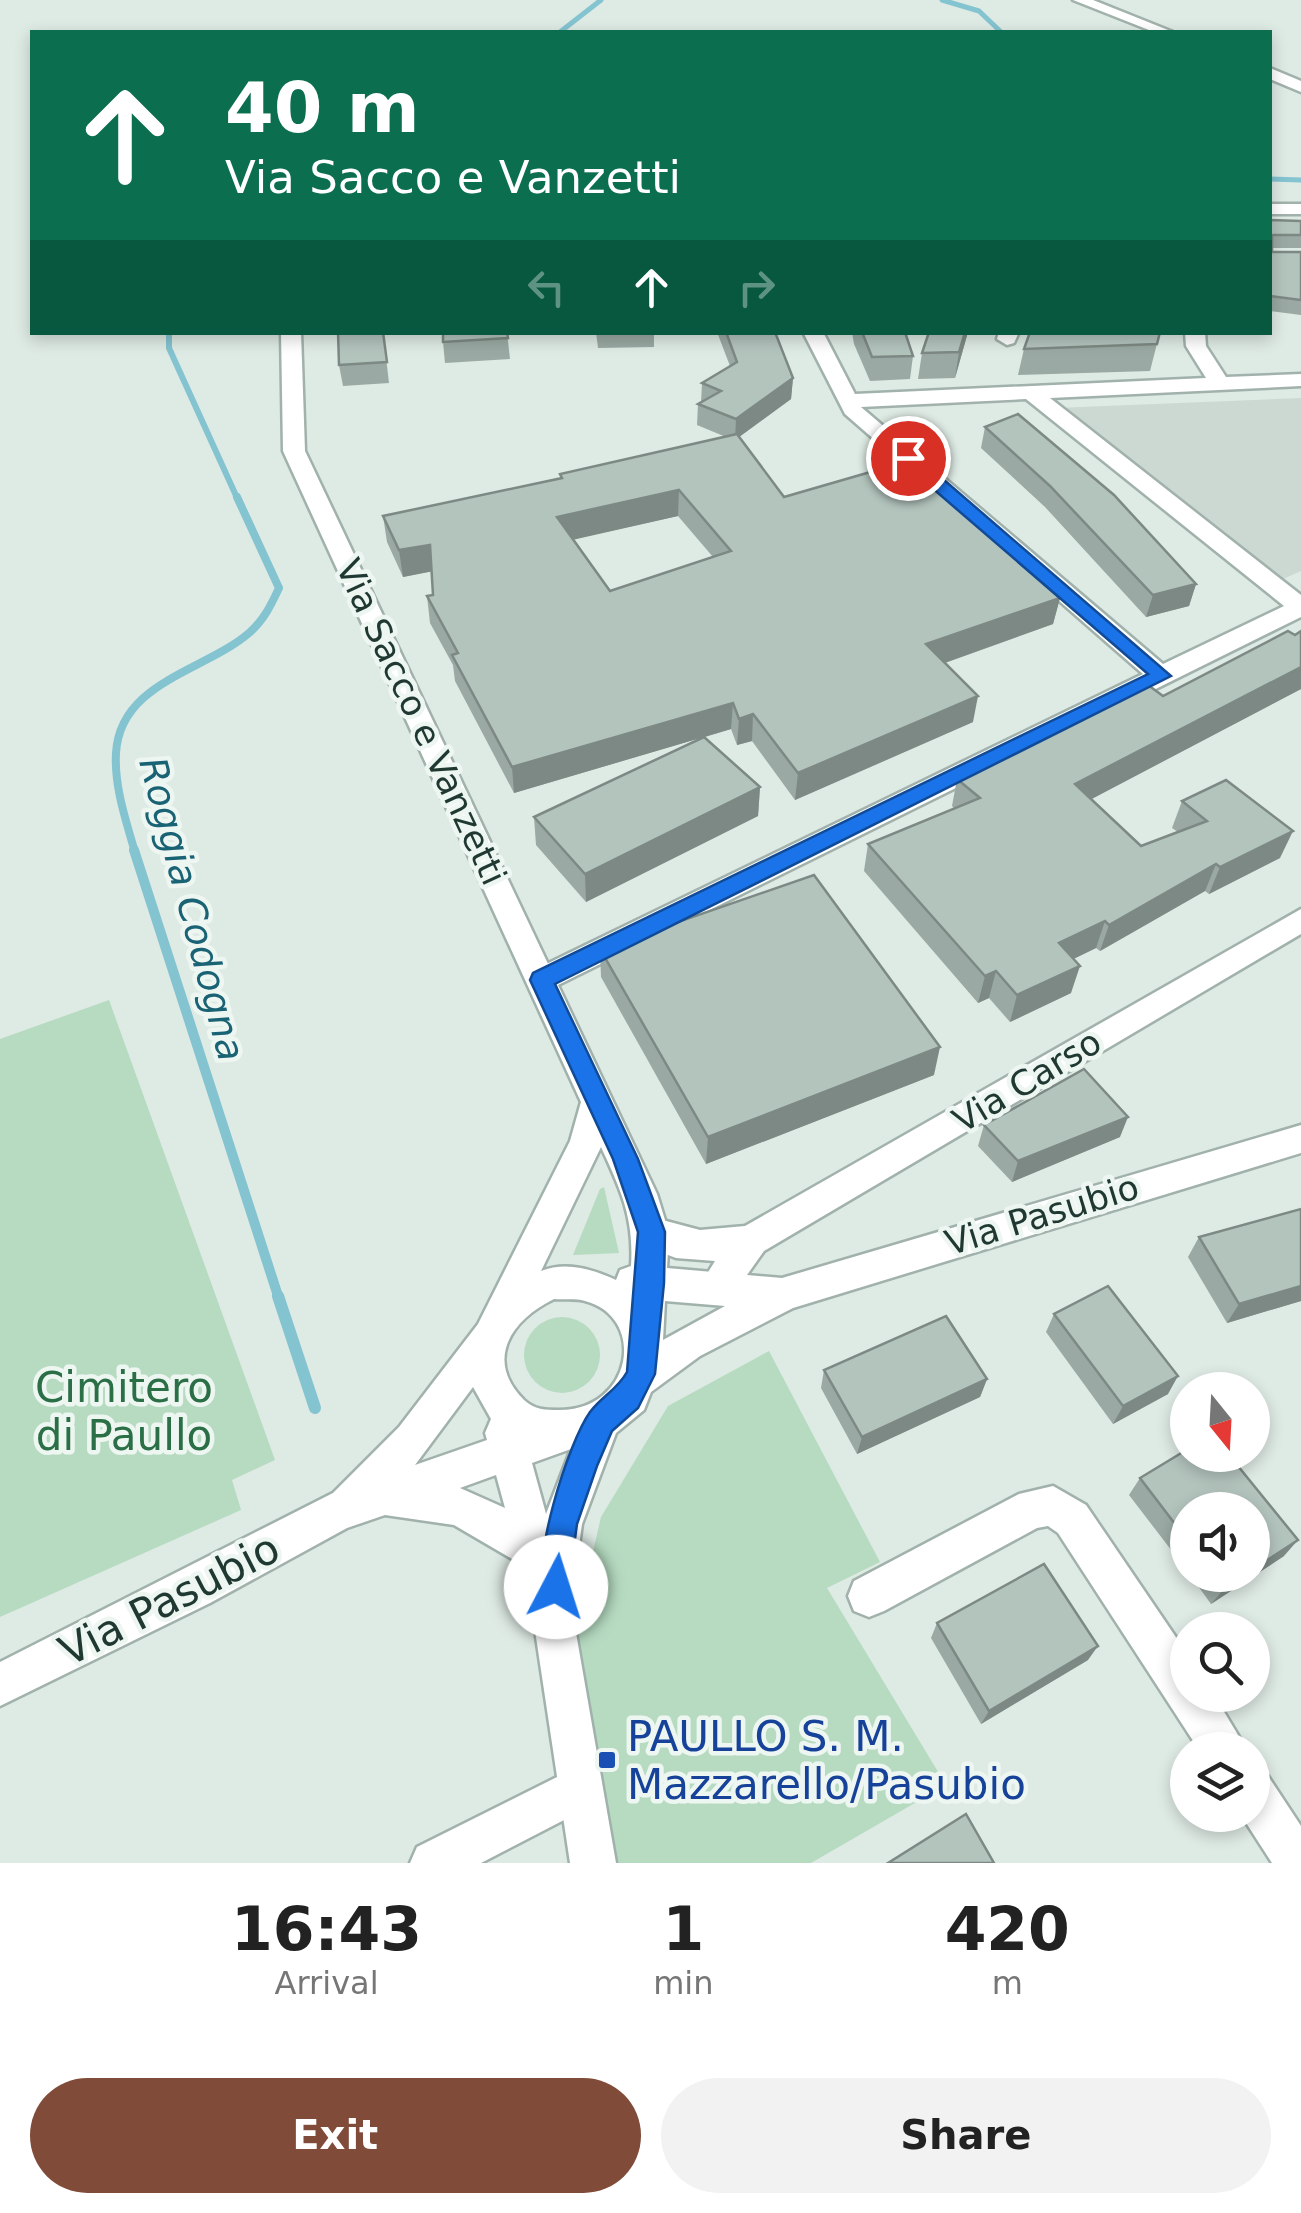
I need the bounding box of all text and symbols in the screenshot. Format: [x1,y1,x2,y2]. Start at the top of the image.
text: 40 m [225,67,420,149]
icon: ahead [60,70,190,200]
text: Via Sacco e Vanzetti [225,151,681,204]
icon: left [519,260,574,315]
icon: ahead [624,260,679,315]
icon: right [729,260,784,315]
pin [866,416,951,501]
icon: arrive [881,431,936,486]
street label: Via Sacco e Vanzetti [328,553,514,891]
water label: Roggia Codogna [130,752,254,1066]
street label: Via Carso [946,1021,1108,1141]
street label: Via Pasubio [940,1167,1144,1263]
park label: Cimitero di Paullo [35,1363,213,1460]
north arrow [1170,1372,1270,1472]
map controls [1170,1372,1270,1832]
button: sound [1170,1492,1270,1592]
street label: Via Pasubio [51,1523,287,1676]
position arrow [504,1535,608,1639]
button: search [1170,1612,1270,1712]
place label: PAULLO S. M. Mazzarello/Pasubio [627,1712,1026,1809]
button: layers [1170,1732,1270,1832]
marker: PAULLO S. M. Mazzarello/Pasubio [596,1749,618,1771]
text: 16:43 [231,1894,422,1964]
text: 1 [662,1894,704,1964]
text: 420 [945,1894,1070,1964]
text: Arrival [275,1964,379,2002]
text: min [653,1964,714,2002]
text: m [992,1964,1023,2002]
button: Exit [30,2078,641,2193]
button: Share [661,2078,1271,2193]

